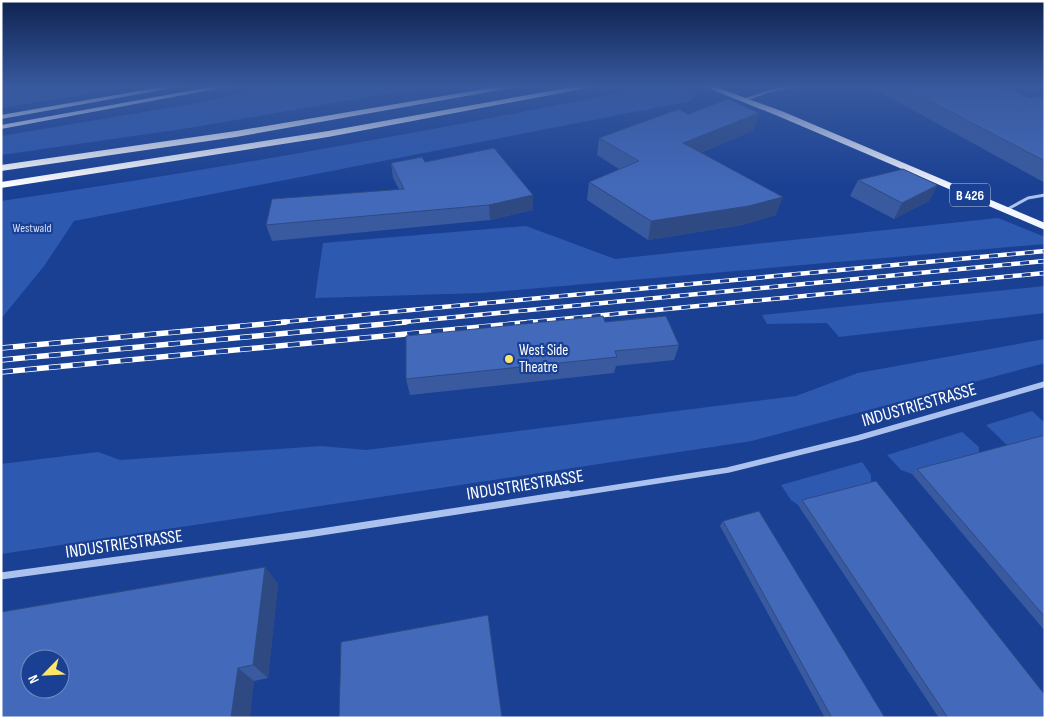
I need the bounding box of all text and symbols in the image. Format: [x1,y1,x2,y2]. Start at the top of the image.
road number: B 426 [950,184,990,206]
park label: Westwald [13,221,51,236]
place label: West Side Theatre [519,341,568,377]
marker: West Side Theatre [503,353,515,365]
street label: INDUSTRIESTRASSE [859,379,979,431]
street label: INDUSTRIESTRASSE [465,465,585,505]
street label: INDUSTRIESTRASSE [64,525,184,563]
north arrow [20,649,70,699]
text: N [24,672,43,686]

